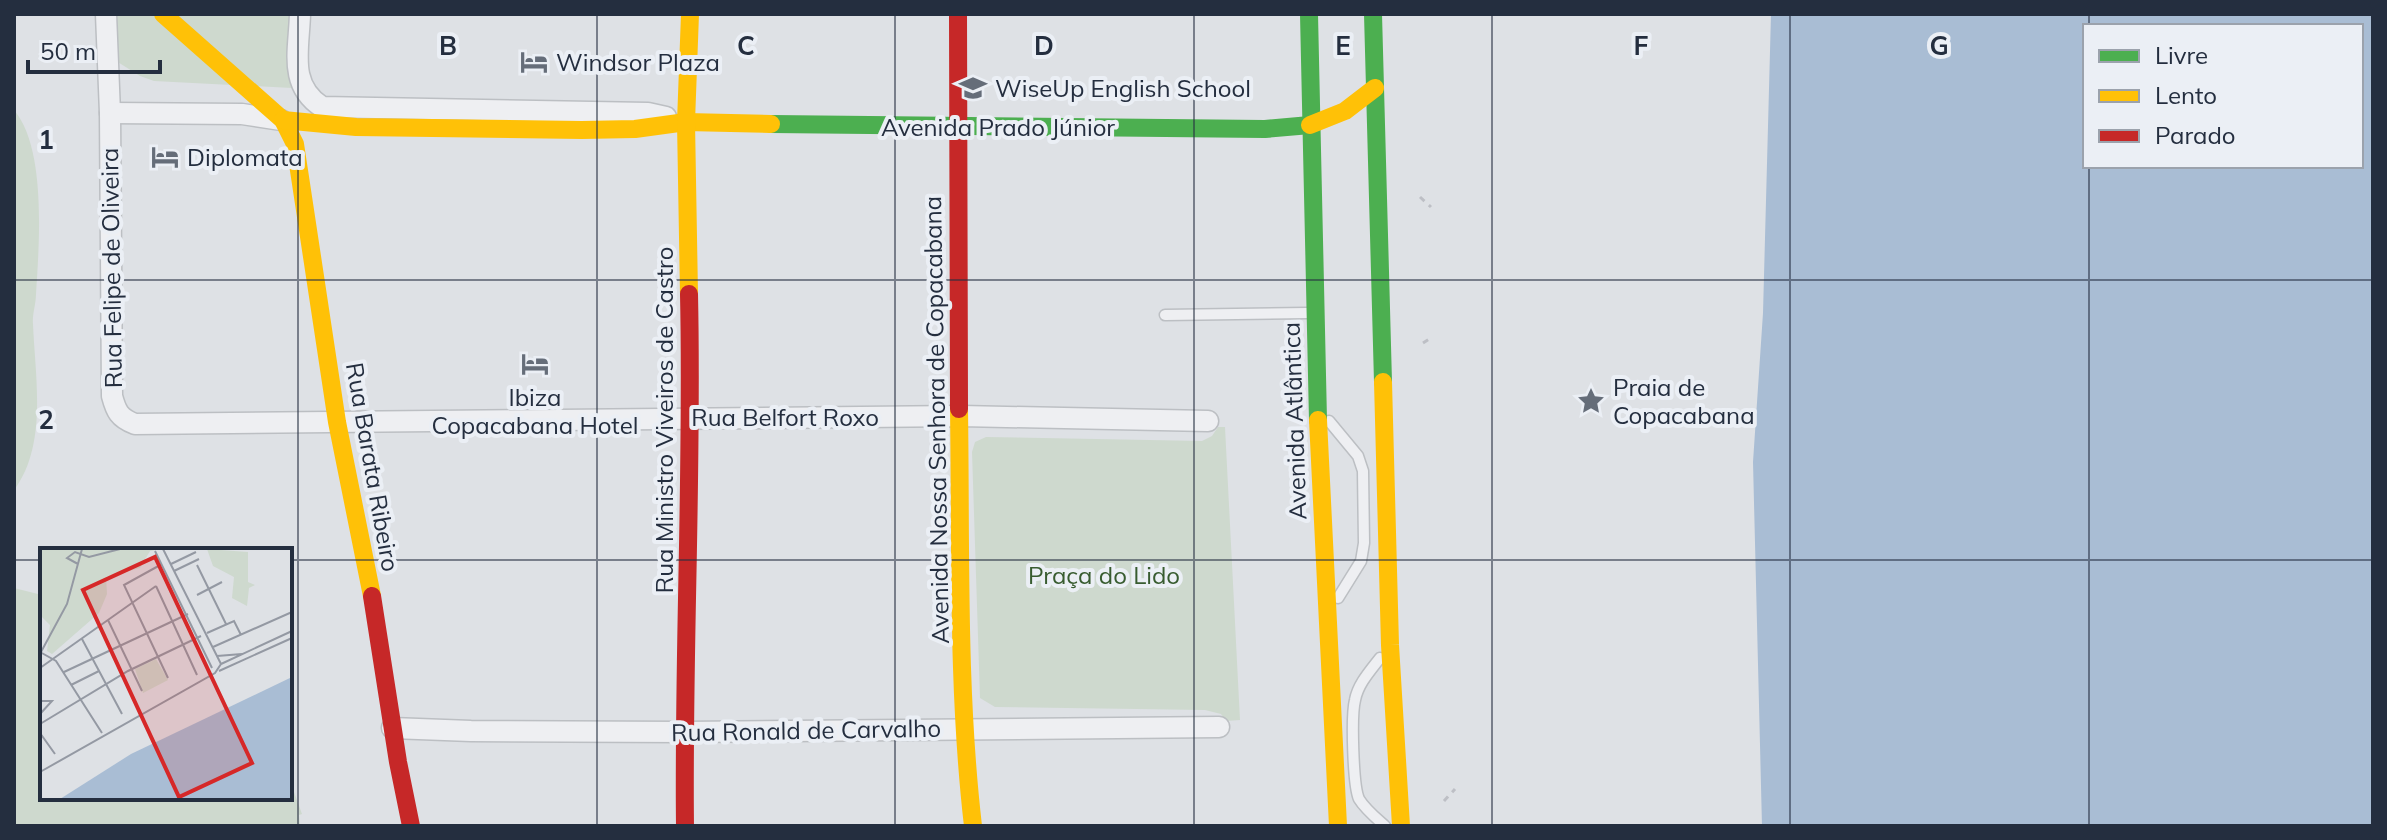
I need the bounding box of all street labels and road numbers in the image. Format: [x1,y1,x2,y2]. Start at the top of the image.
street label: Avenida Prado Júnior [881,112,1115,142]
street label: Rua Felipe de Oliveira [94,148,128,388]
street label: Avenida Nossa Senhora de Copacabana [917,196,955,644]
street label: Rua Ministro Viveiros de Castro [649,247,679,593]
street label: Avenida Atlântica [1276,322,1312,520]
street label: Rua Barata Ribeiro [340,360,406,574]
street label: Rua Belfort Roxo [691,402,879,432]
street label: Rua Ronald de Carvalho [671,713,941,747]

